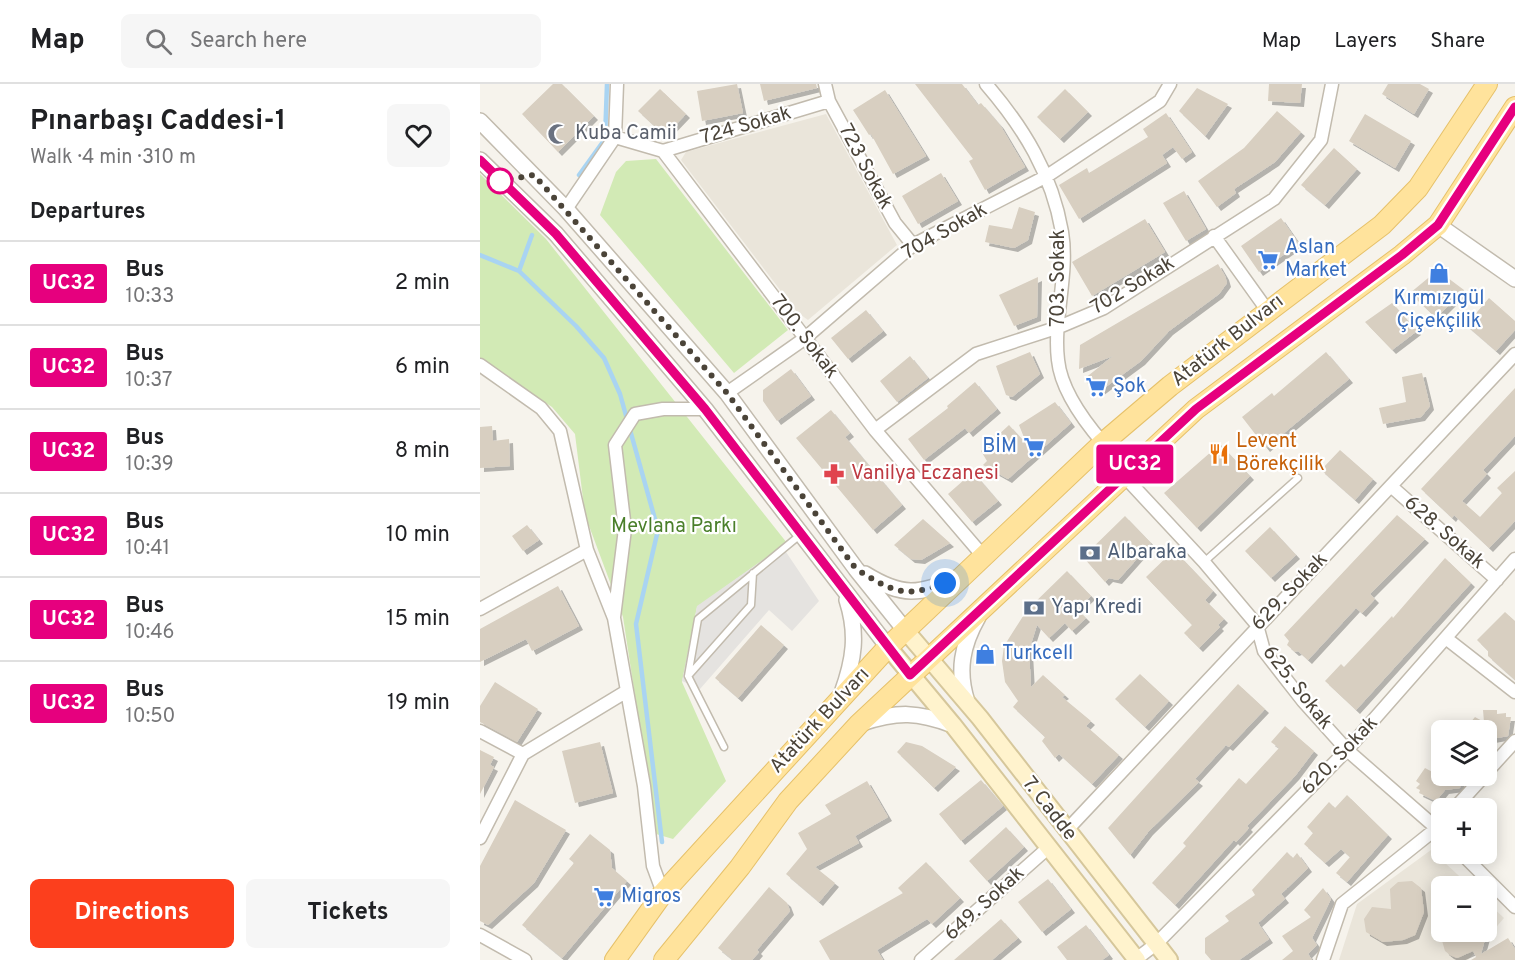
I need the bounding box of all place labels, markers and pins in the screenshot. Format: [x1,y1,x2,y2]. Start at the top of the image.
place label: Kuba Camii [575,121,677,147]
mosque icon: Kuba Camii [546,122,570,146]
unlabelled marker [487,168,513,194]
place label: Aslan Market [1285,235,1347,284]
supermarket icon: Aslan Market [1256,248,1280,272]
shop icon: Kırmızıgül Çiçekçilik [1427,261,1451,285]
place label: Kırmızıgül Çiçekçilik [1393,286,1485,335]
place label: Şok [1113,374,1146,400]
supermarket icon: Şok [1084,375,1108,399]
place label: Levent Börekçilik [1236,429,1325,478]
place label: BİM [982,433,1017,460]
supermarket icon: BİM [1022,435,1046,459]
restaurant icon: Levent Börekçilik [1207,442,1231,466]
place label: Vanilya Eczanesi [851,461,999,487]
pharmacy icon: Vanilya Eczanesi [822,462,846,486]
place label: Albaraka [1107,540,1187,566]
bank icon: Albaraka [1078,541,1102,565]
place label: Yapı Kredi [1051,595,1142,621]
bank icon: Yapı Kredi [1022,596,1046,620]
place label: Turkcell [1002,641,1073,667]
shop icon: Turkcell [973,642,997,666]
place label: Migros [621,884,681,910]
supermarket icon: Migros [592,885,616,909]

